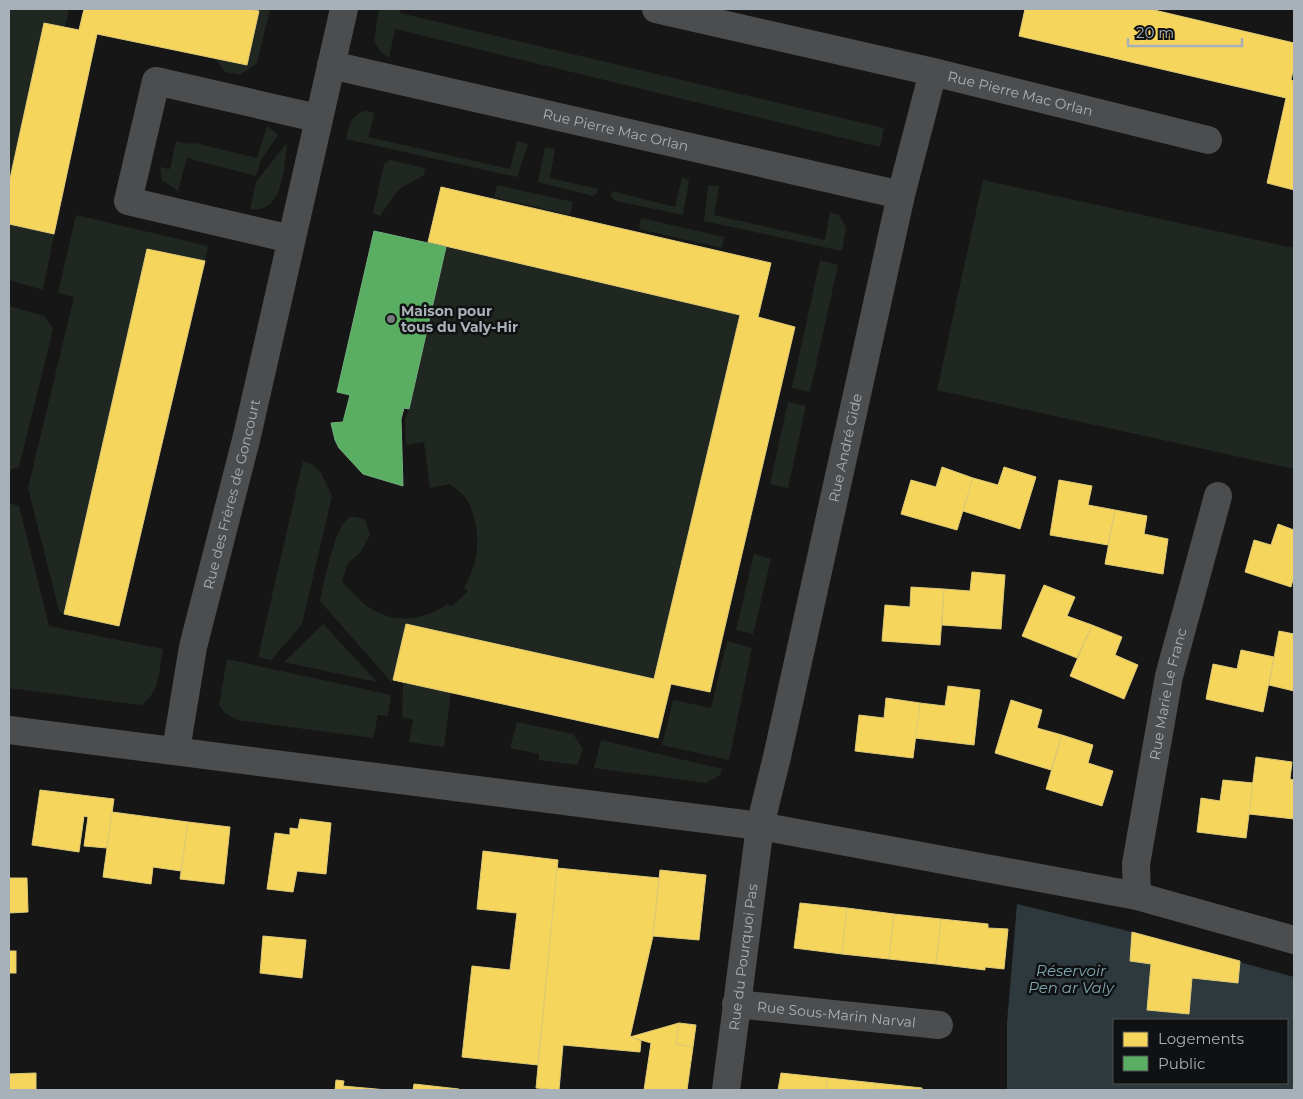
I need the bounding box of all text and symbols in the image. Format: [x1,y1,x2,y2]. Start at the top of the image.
scale bar [1128,15,1242,47]
text: 20 m [1136,23,1174,42]
street label: Rue Pierre Mac Orlan [946,67,1095,120]
street label: Rue Pierre Mac Orlan [541,105,690,155]
place label: Maison pour tous du Valy-Hir [401,302,518,336]
marker: Maison pour tous du Valy-Hir [385,313,397,325]
street label: Rue André Gide [825,392,866,504]
street label: Rue des Frères de Goncourt [199,397,264,591]
street label: Rue Marie Le Franc [1145,626,1191,761]
street label: Rue du Pourquoi Pas [725,882,762,1032]
water label: Réservoir Pen ar Valy [1028,961,1115,997]
street label: Rue Sous-Marin Narval [756,997,917,1032]
legend [1113,1019,1288,1084]
text: Logements [1158,1029,1244,1048]
text: Public [1158,1054,1206,1073]

